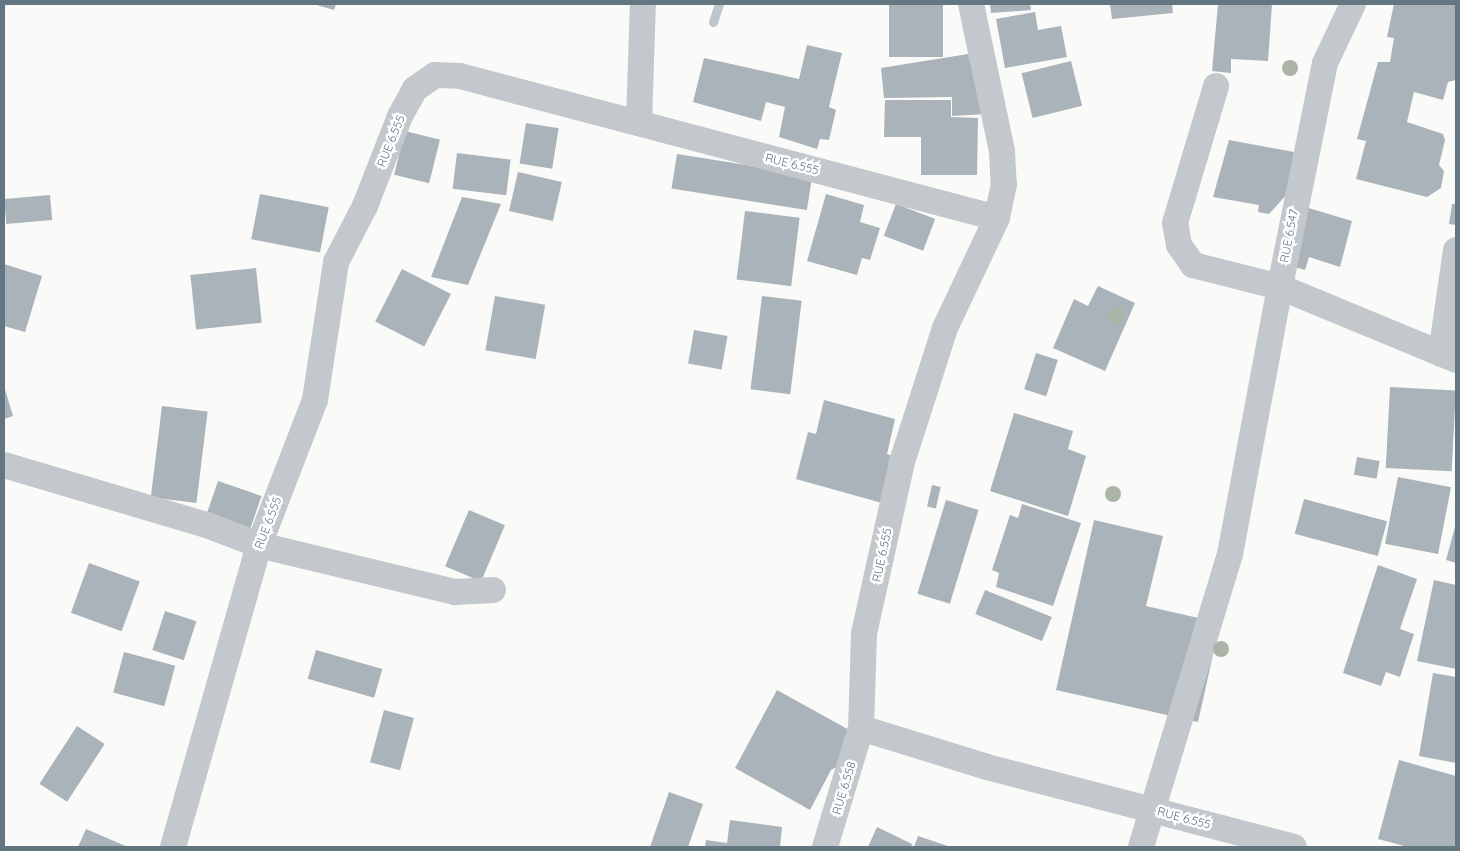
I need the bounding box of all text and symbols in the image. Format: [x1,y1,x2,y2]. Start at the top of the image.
street label: RUE 6.555 [374,113,408,169]
street label: RUE 6.555 [764,150,820,178]
street label: RUE 6.547 [1277,208,1301,264]
street label: RUE 6.555 [251,495,285,551]
street label: RUE 6.555 [869,527,895,583]
street label: RUE 6.558 [829,760,859,816]
street label: RUE 6.555 [1156,804,1212,832]

